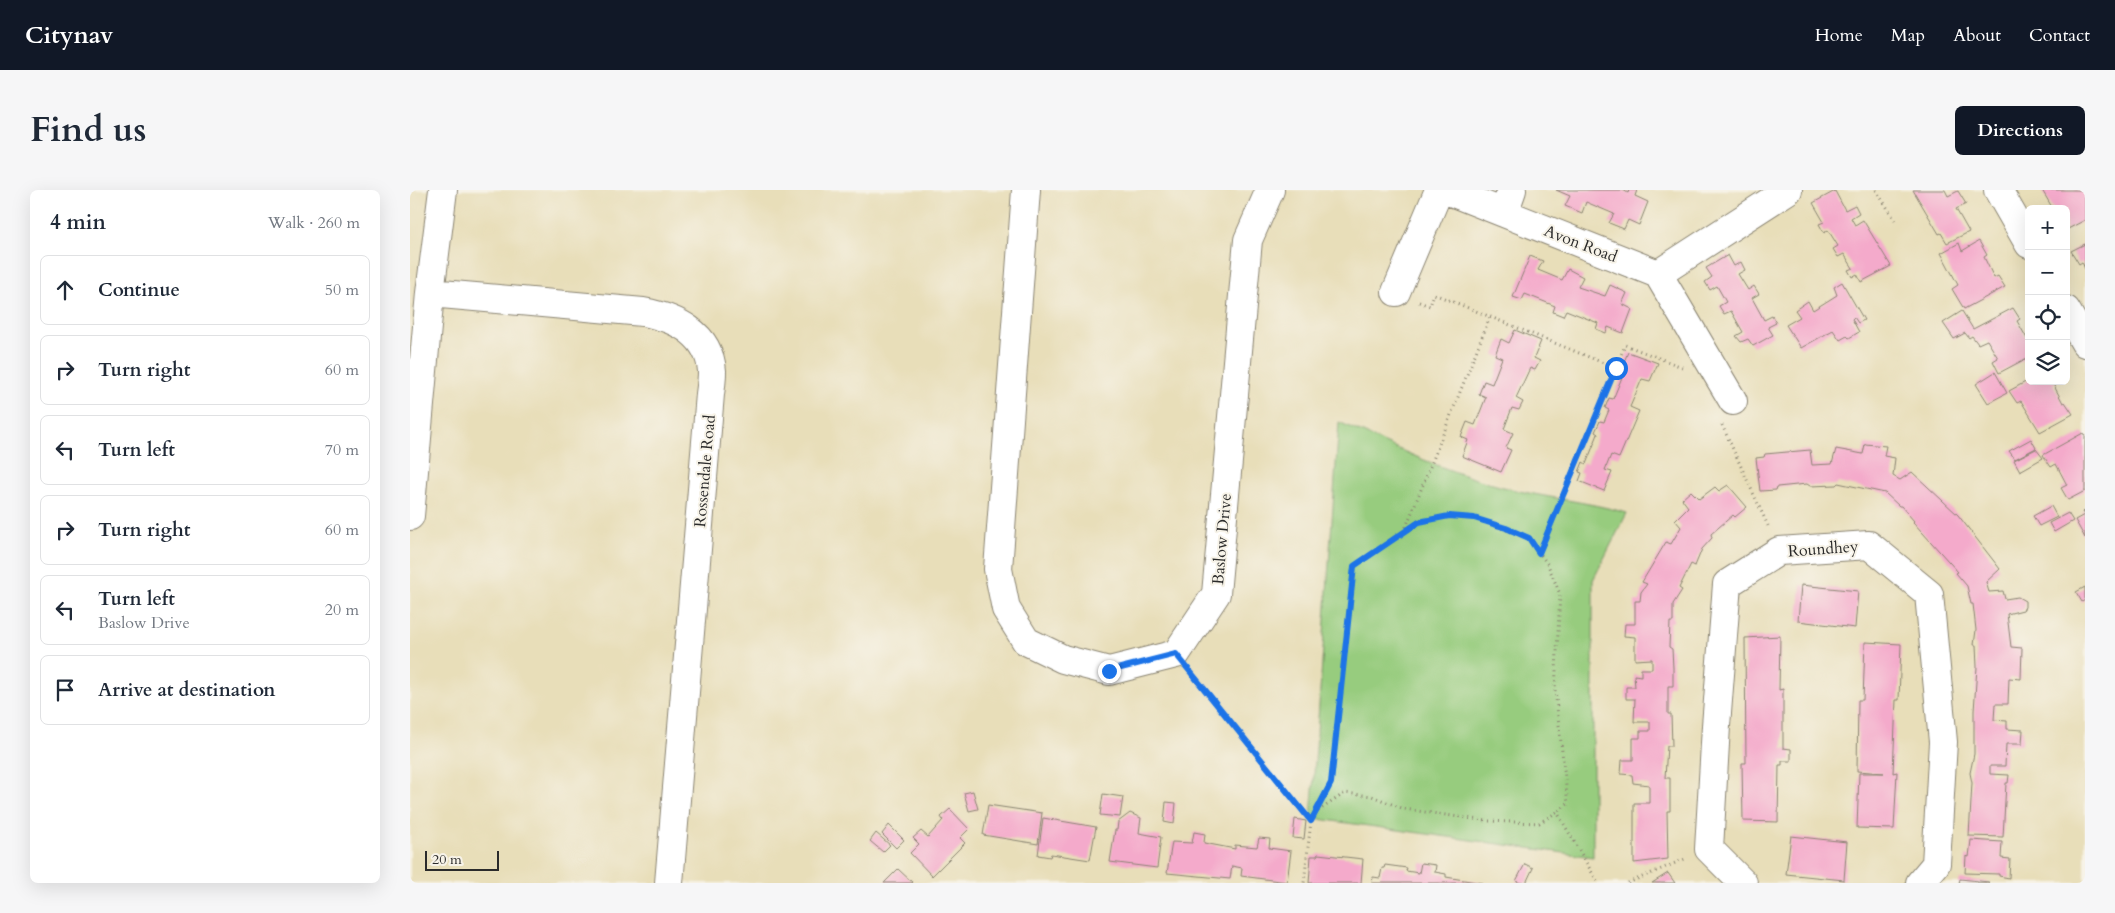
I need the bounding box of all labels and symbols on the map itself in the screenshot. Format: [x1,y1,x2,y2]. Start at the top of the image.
street label: Avon Road [1541,220,1621,268]
route start [1605,357,1628,380]
street label: Rossendale Road [689,413,721,528]
street label: Baslow Drive [1207,492,1237,586]
street label: Roundhey [1787,536,1860,562]
route end [1098,660,1121,683]
scale bar [425,848,499,871]

